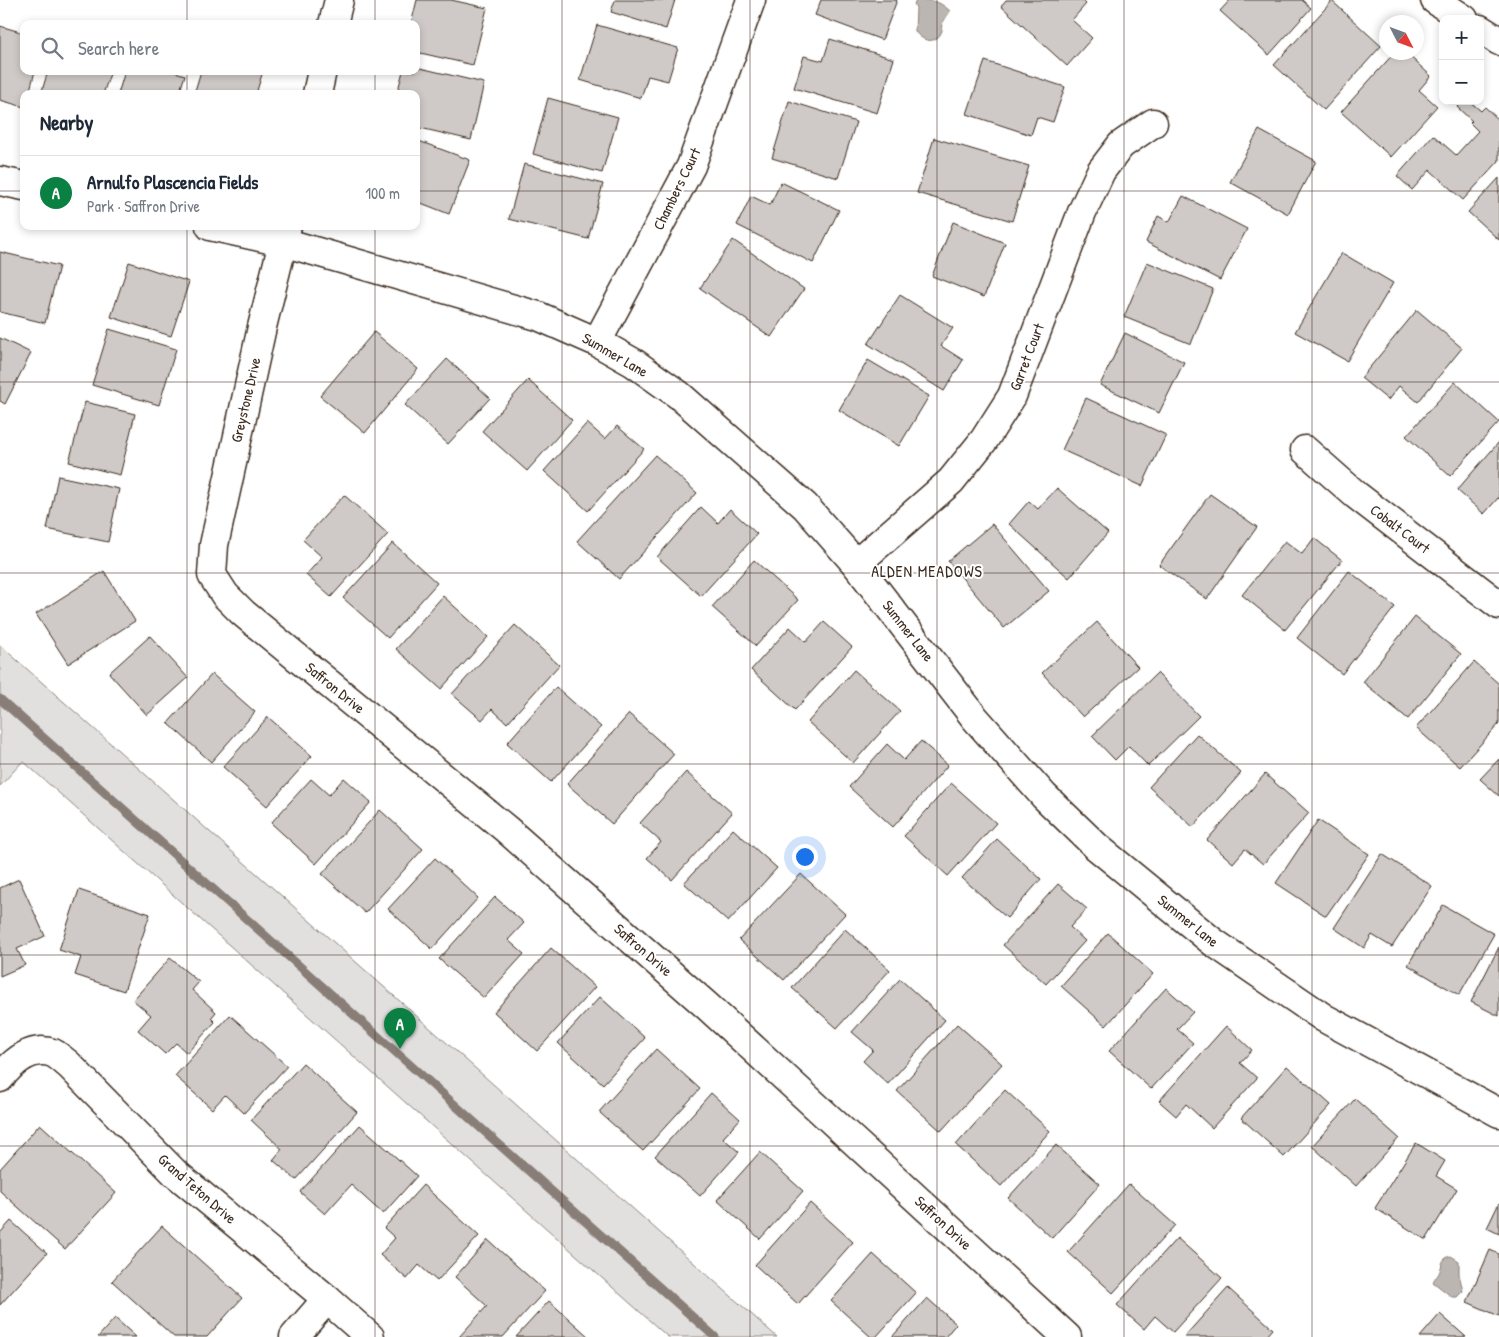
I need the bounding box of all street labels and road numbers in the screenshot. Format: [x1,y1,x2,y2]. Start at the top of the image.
street label: Chambers Court [648,143,706,233]
street label: Garret Court [1004,319,1049,393]
street label: Summer Lane [579,327,652,382]
street label: Greystone Drive [226,355,266,444]
street label: Cobalt Court [1366,499,1435,559]
street label: Summer Lane [878,596,939,666]
street label: Saffron Drive [301,657,370,718]
street label: Summer Lane [1153,890,1223,952]
street label: Saffron Drive [610,918,677,981]
street label: Grand Teton Drive [154,1149,241,1229]
street label: Saffron Drive [910,1191,976,1255]

